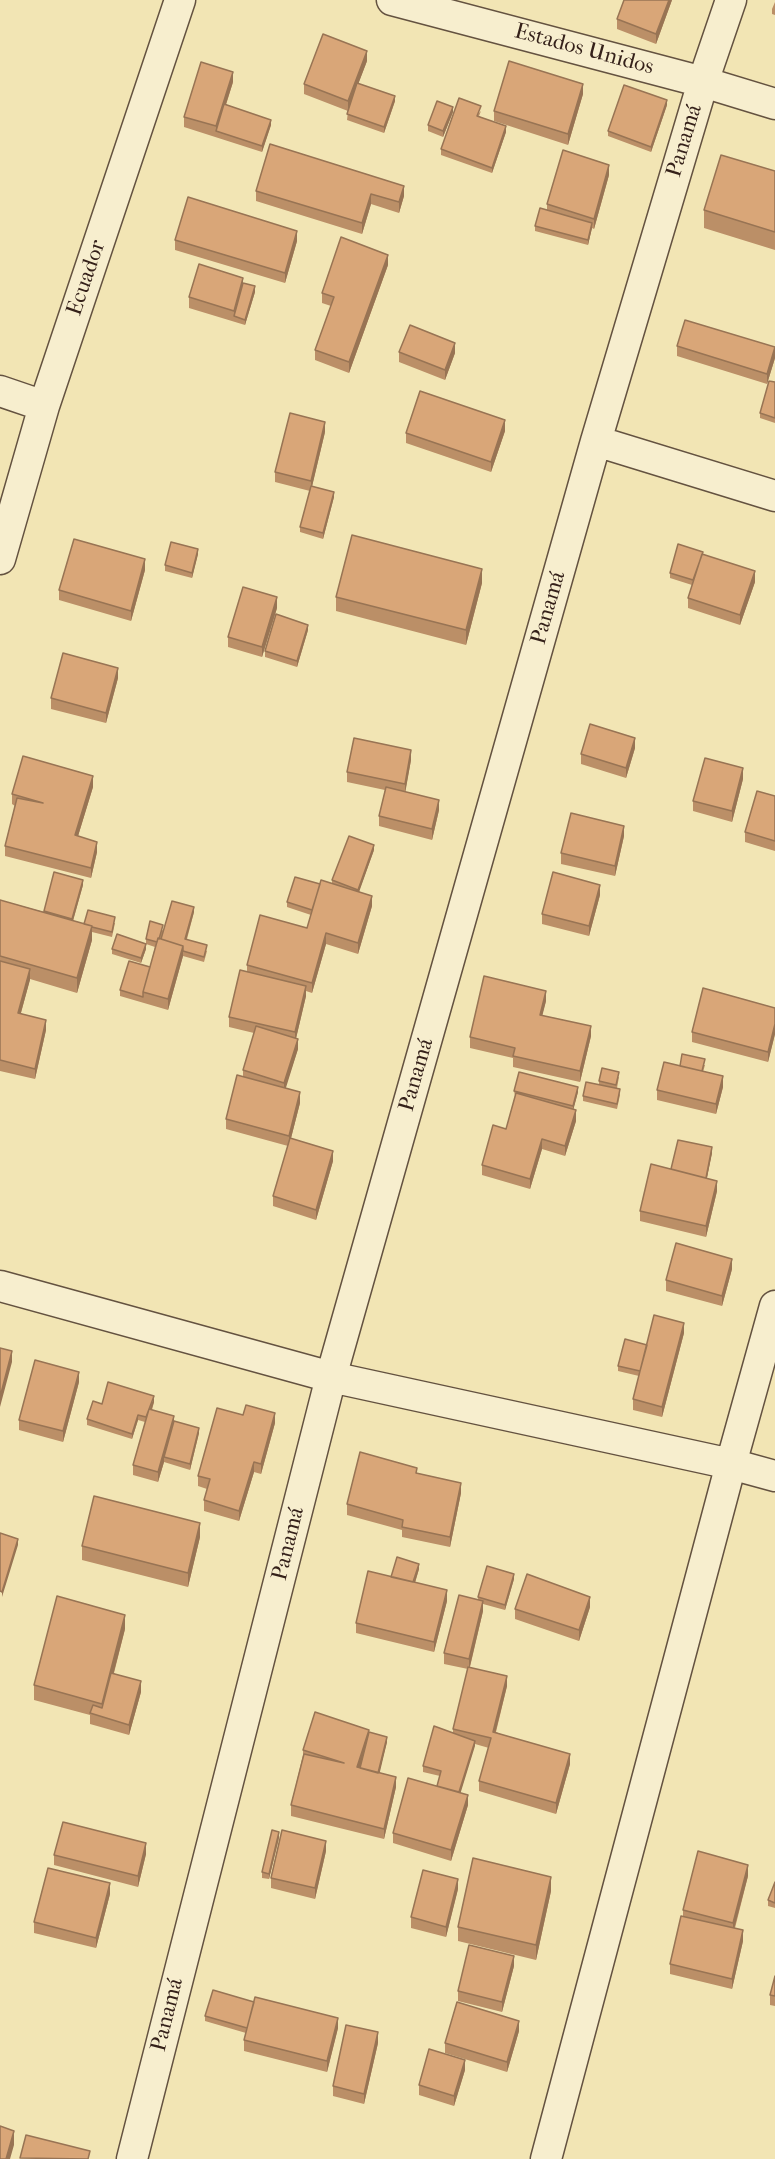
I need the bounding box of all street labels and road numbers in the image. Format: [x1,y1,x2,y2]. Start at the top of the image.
street label: Estados Unidos [512,19,656,81]
street label: Panamá [661,101,709,181]
street label: Ecuador [62,237,112,319]
street label: Panamá [526,568,572,648]
street label: Panamá [394,1035,440,1115]
street label: Panamá [267,1505,311,1583]
street label: Panamá [146,1976,190,2054]

